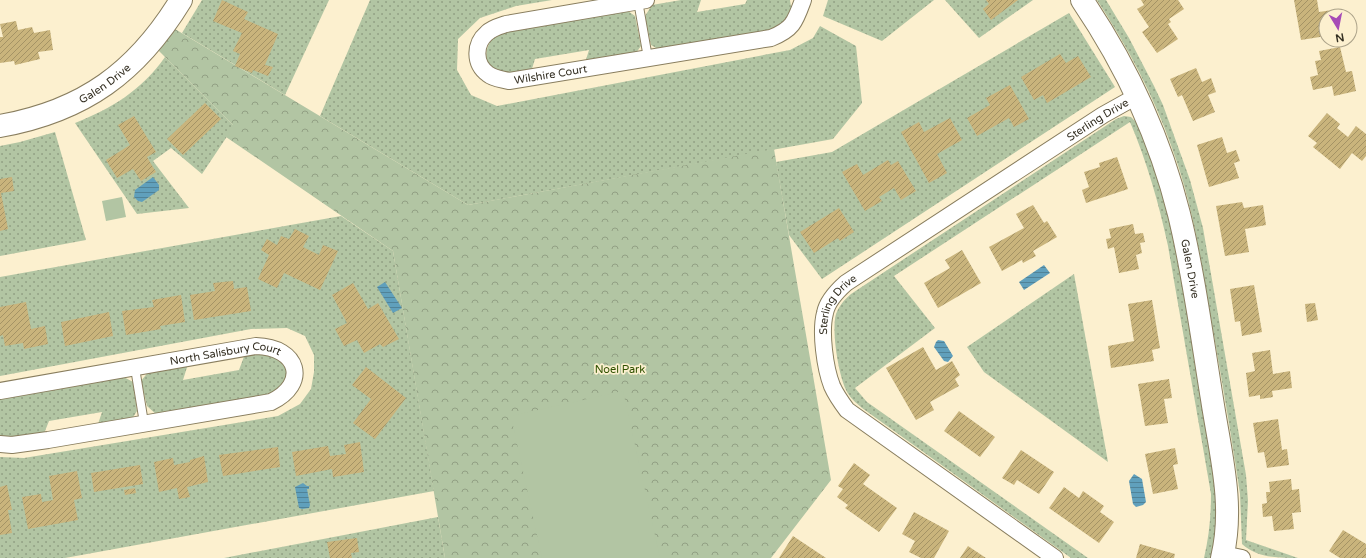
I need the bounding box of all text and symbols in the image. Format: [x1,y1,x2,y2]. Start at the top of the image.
north arrow [1318,8,1358,48]
text: N [1334,30,1345,45]
street label: Galen Drive [76,61,133,106]
street label: Wilshire Court [513,62,588,87]
street label: Sterling Drive [1064,96,1131,143]
street label: Galen Drive [1178,238,1202,299]
street label: Sterling Drive [816,271,859,335]
street label: North Salisbury Court [169,339,284,368]
park label: Noel Park [595,363,645,376]

